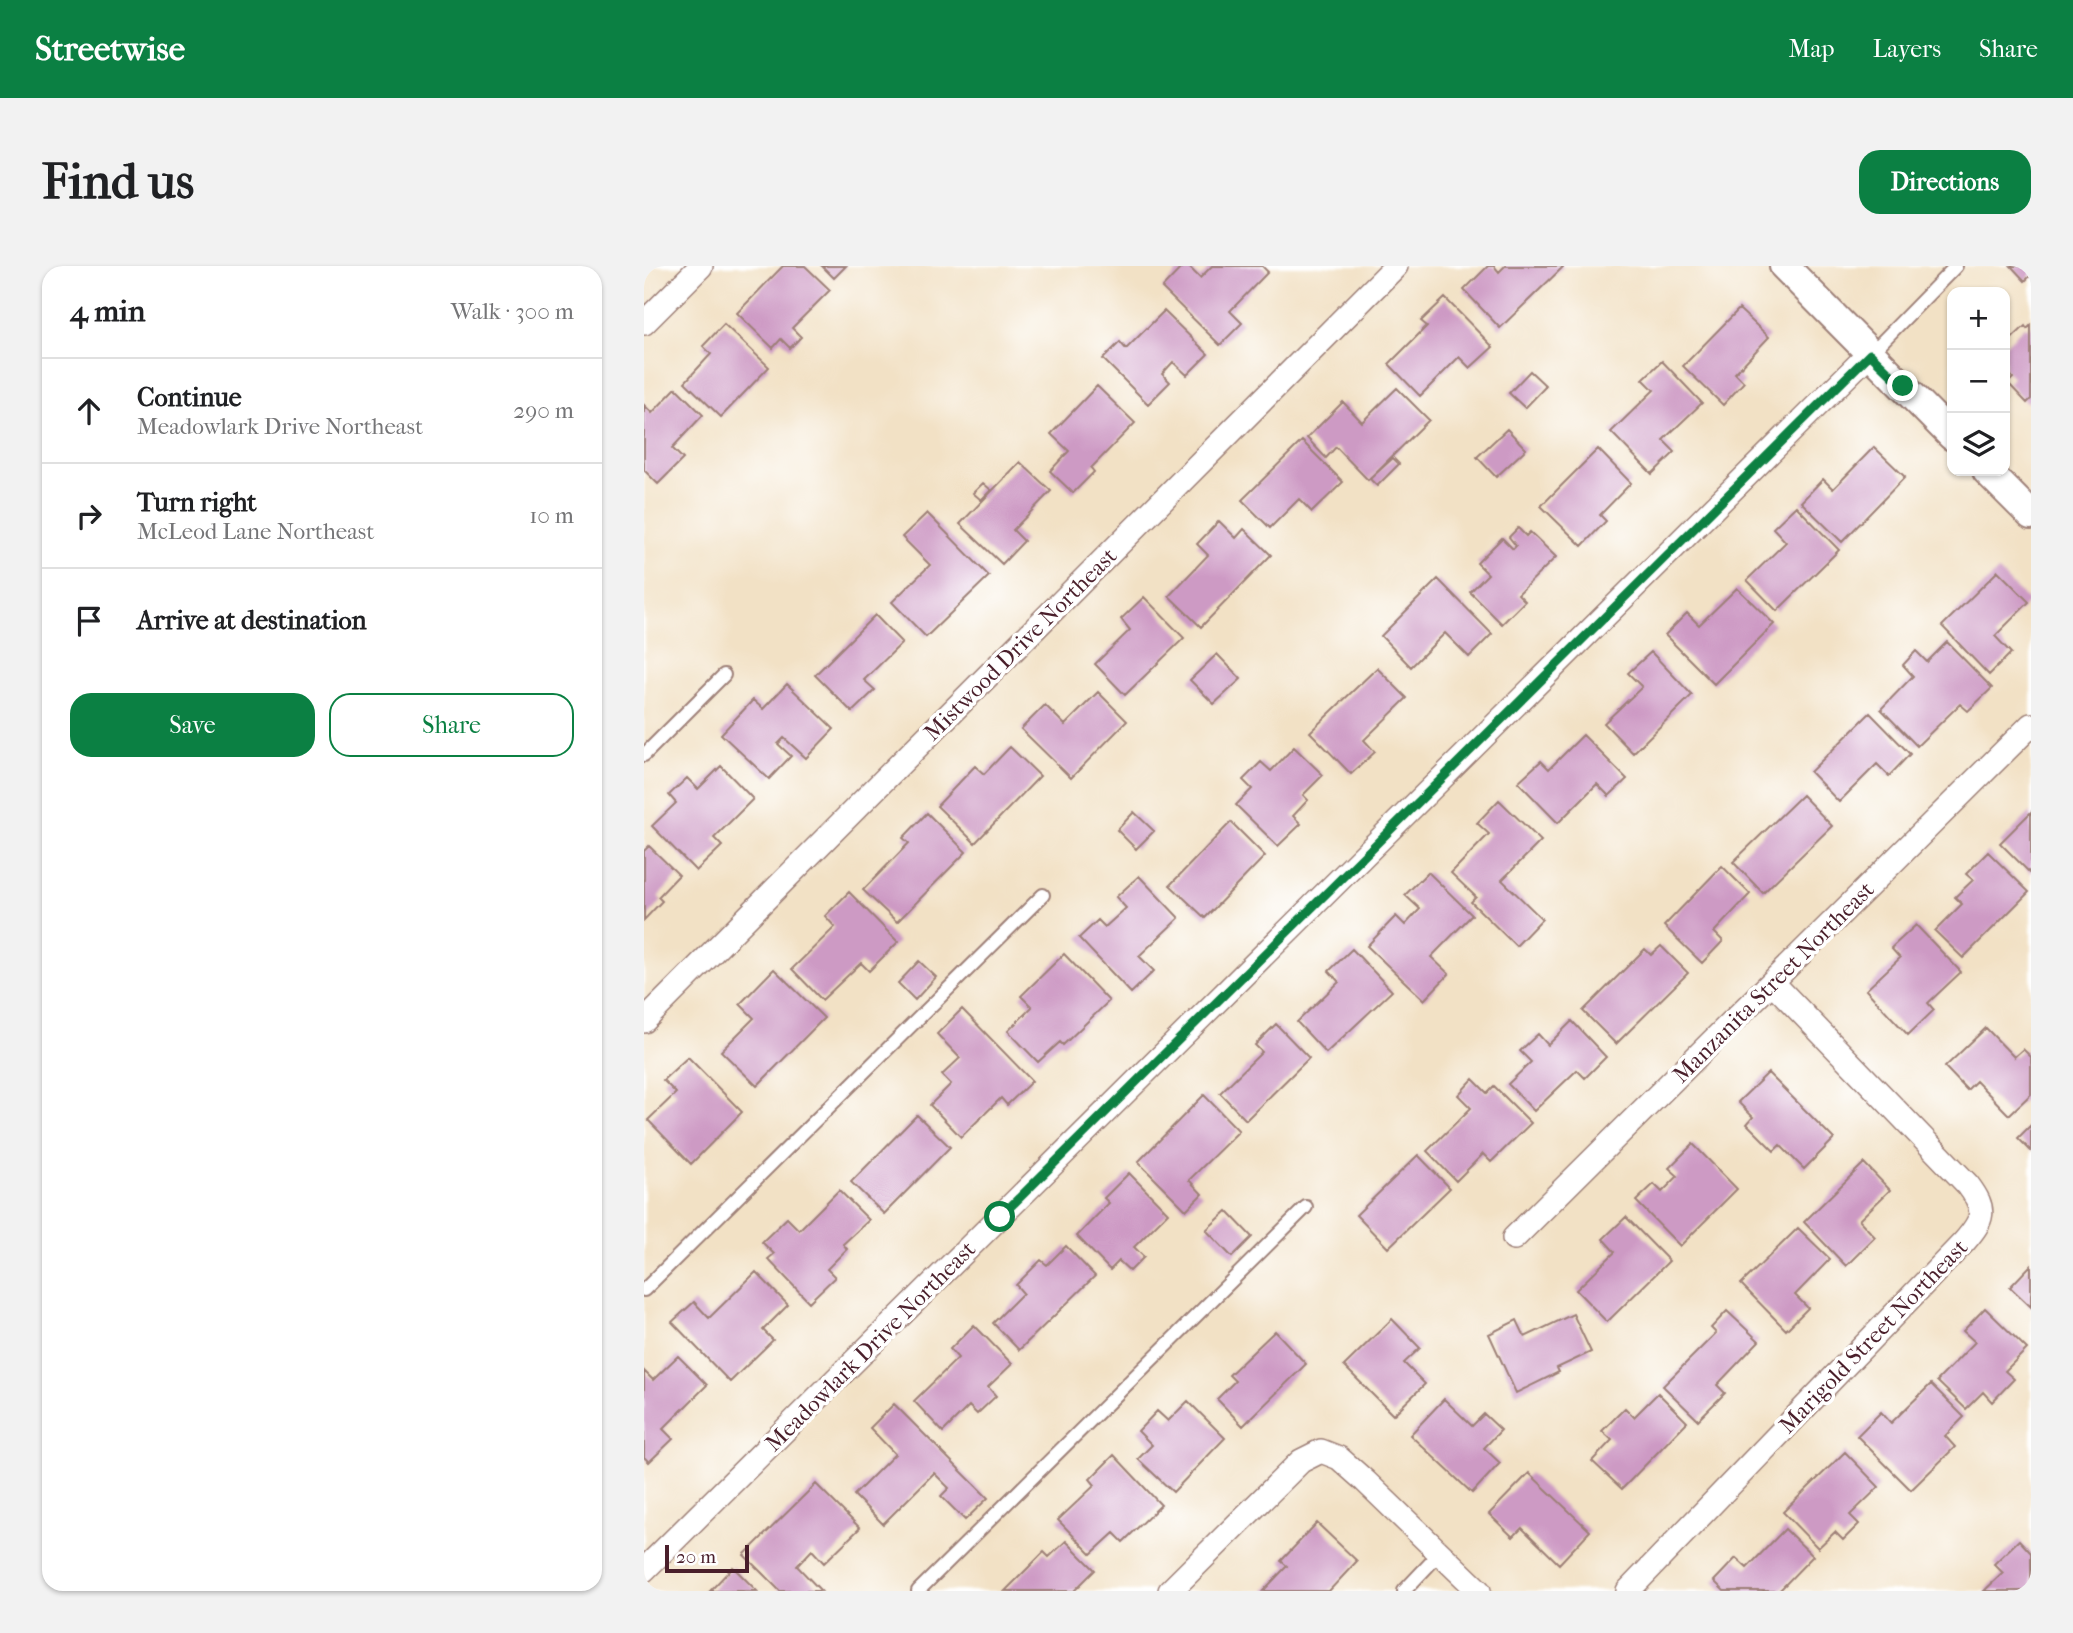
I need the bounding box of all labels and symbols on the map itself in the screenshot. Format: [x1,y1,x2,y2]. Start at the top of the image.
route end [1887,370,1918,401]
street label: Mistwood Drive Northeast [918,542,1122,746]
street label: Manzanita Street Northeast [1667,876,1880,1089]
route start [984,1201,1015,1232]
street label: Marigold Street Northeast [1774,1234,1973,1439]
street label: Meadowlark Drive Northeast [760,1236,981,1457]
scale bar [665,1542,749,1574]

